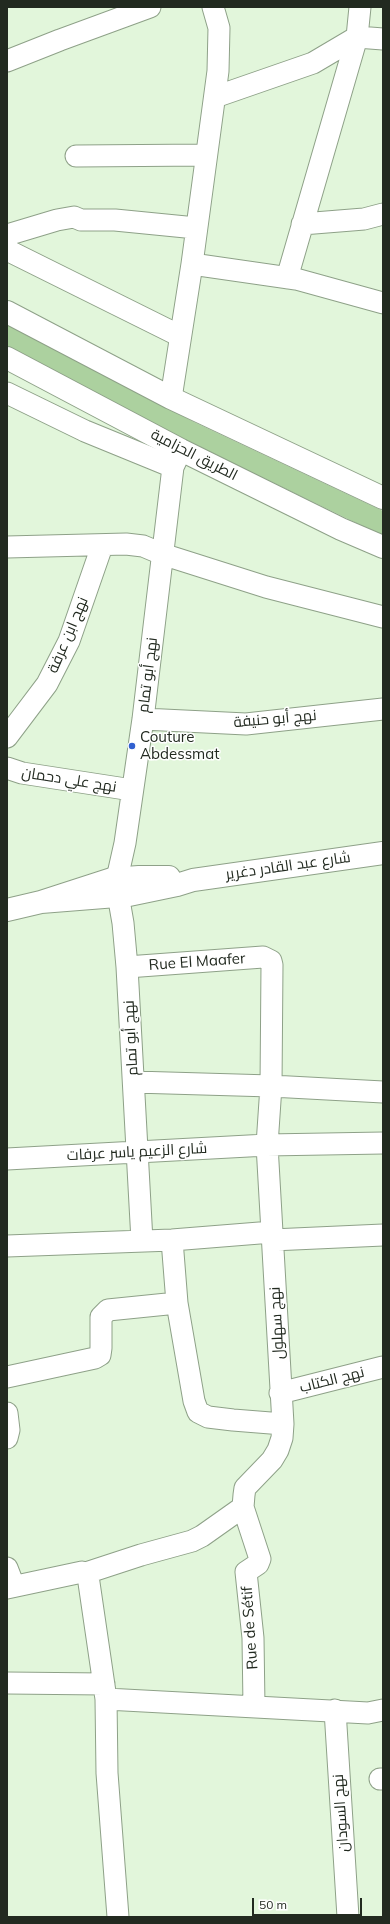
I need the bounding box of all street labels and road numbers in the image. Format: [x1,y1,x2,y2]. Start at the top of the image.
street label: الطريق الحزامية [148,425,240,485]
street label: نهج ابن عرفة [44,594,92,676]
street label: نهج أبو تمام [134,636,162,714]
street label: نهج أبو حنيفة [233,706,317,732]
street label: نهج علي دحمان [20,764,118,796]
street label: شارع عبد القادر دغرير [224,848,352,884]
street label: Rue El Maafer [148,950,246,974]
street label: نهج أبو تمام [120,1000,142,1076]
street label: شارع الزعيم ياسر عرفات [66,1139,208,1165]
street label: نهج سهلول [266,1286,288,1360]
street label: نهج الكتاب [298,1363,366,1397]
street label: Rue de Sétif [238,1586,262,1670]
street label: نهج السودان [329,1773,353,1853]

